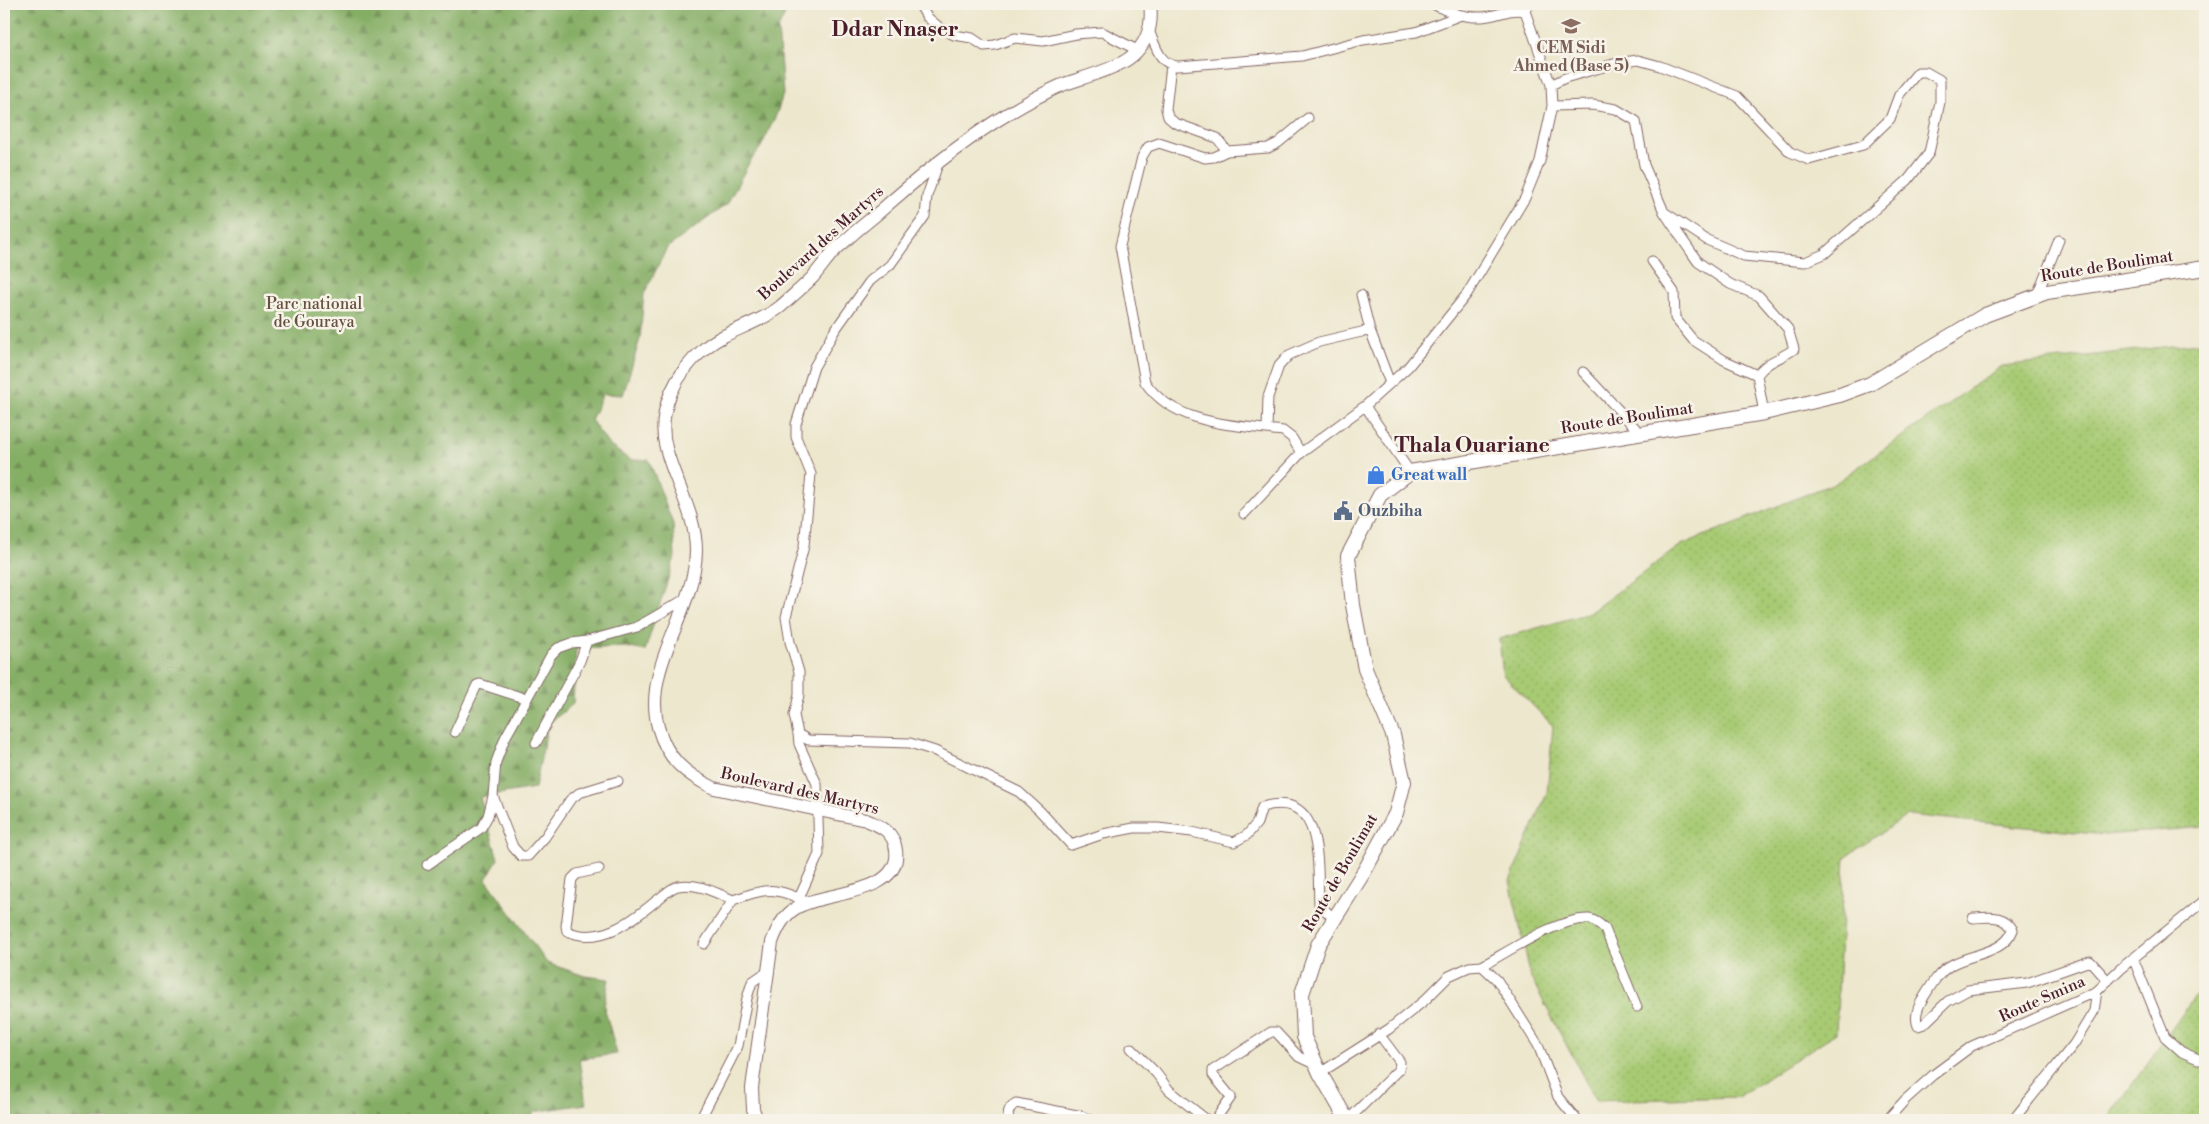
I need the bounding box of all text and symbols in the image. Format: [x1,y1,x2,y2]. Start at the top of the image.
school or university icon: CEM Sidi Ahmed (Base 5) [1560,15,1582,37]
district label: Ddar Nnaṣer [831,17,959,43]
place label: CEM Sidi Ahmed (Base 5) [1512,38,1629,76]
street label: Boulevard des Martyrs [753,181,888,305]
street label: Route de Boulimat [2039,246,2175,286]
park label: Parc national de Gouraya [266,294,362,332]
street label: Route de Boulimat [1559,398,1695,438]
district label: Thala Ouariane [1394,433,1550,459]
shop icon: Great wall [1365,464,1387,486]
place label: Great wall [1391,465,1468,485]
public building icon: Ouzbiha [1332,500,1354,522]
place label: Ouzbiha [1358,501,1423,521]
street label: Boulevard des Martyrs [718,763,881,819]
street label: Route de Boulimat [1298,810,1382,936]
street label: Route Smina [1996,971,2089,1027]

